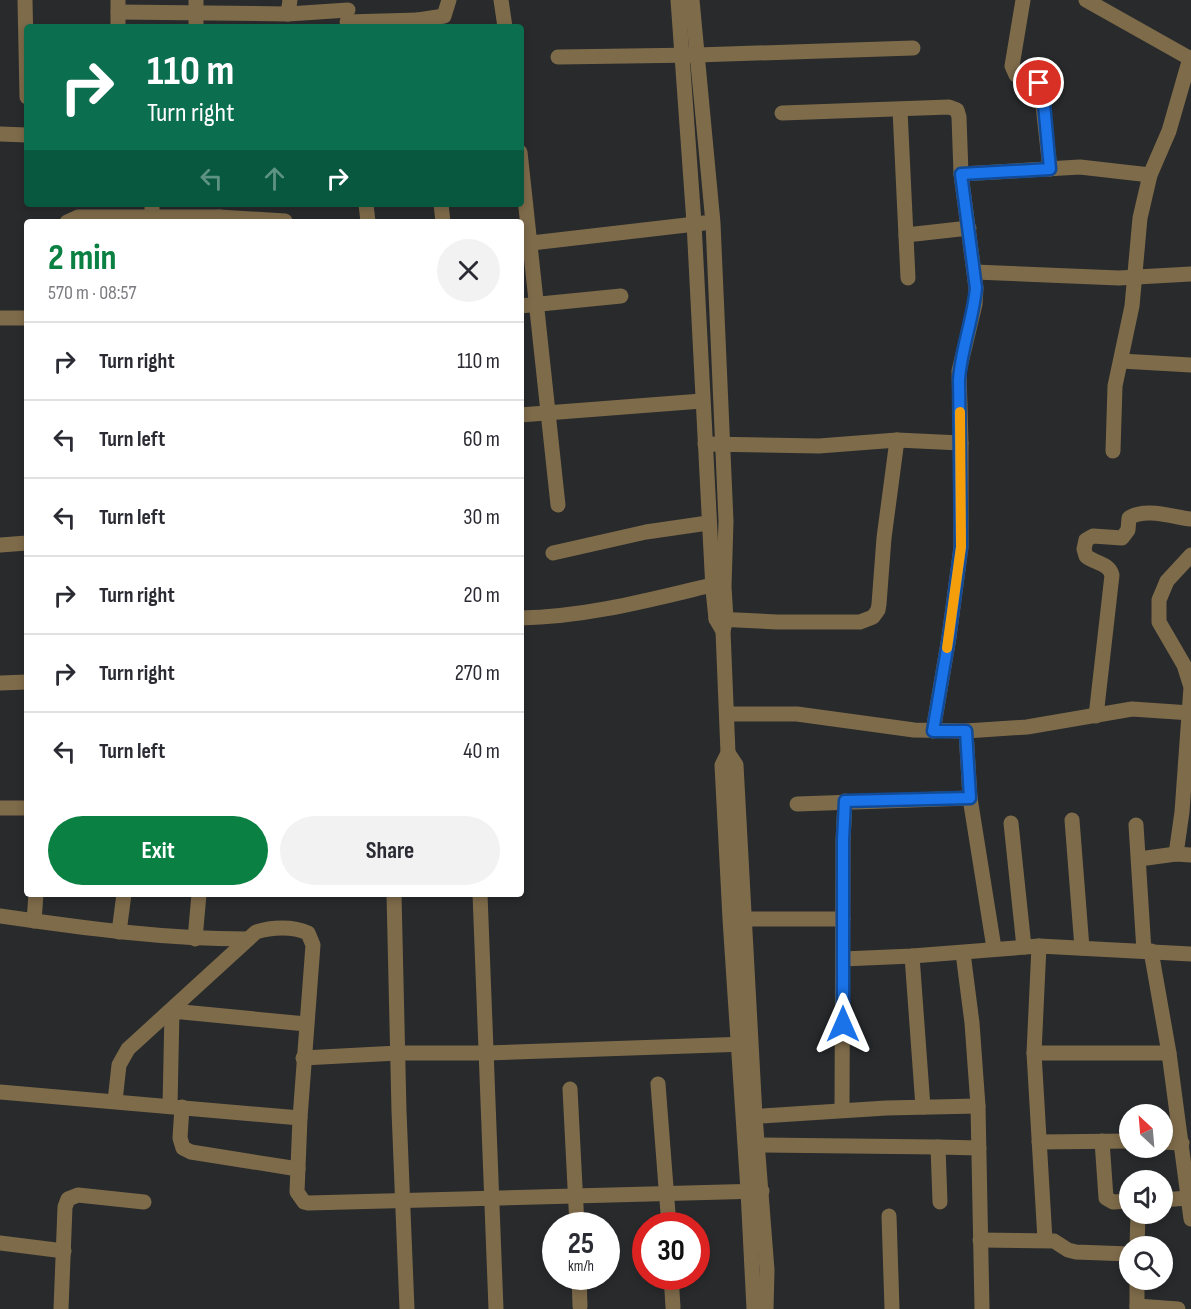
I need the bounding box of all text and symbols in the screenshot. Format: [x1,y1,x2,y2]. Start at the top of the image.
text: 110 m [147,46,234,97]
icon: right [48,48,126,126]
pin [1013,57,1064,108]
icon: arrive [1022,66,1055,99]
text: Turn right [147,97,234,129]
icon: left [195,162,228,195]
icon: ahead [258,162,291,195]
icon: right [321,162,354,195]
text: 2 min [48,237,117,280]
button: close [437,239,500,302]
text: 570 m · 08:57 [48,281,137,305]
icon: right [48,345,81,378]
text: Turn right [99,348,175,375]
text: 110 m [457,348,500,375]
icon: left [48,423,81,456]
text: Turn left [99,426,165,453]
text: 60 m [463,426,500,453]
icon: left [48,501,81,534]
text: Turn left [99,504,165,531]
text: 30 m [463,504,500,531]
icon: right [48,579,81,612]
text: Turn right [99,582,175,609]
text: 20 m [464,582,500,609]
icon: right [48,657,81,690]
text: Turn right [99,660,175,687]
text: 270 m [455,660,500,687]
icon: left [48,735,81,768]
text: Turn left [99,738,165,765]
text: 40 m [463,738,500,765]
button: Exit [48,816,268,885]
button: Share [280,816,500,885]
position arrow [811,992,875,1056]
north arrow [1119,1104,1173,1158]
map controls [1119,1104,1173,1290]
button: sound [1119,1170,1173,1224]
speed limit sign: 30 [632,1212,710,1290]
text: 25 [568,1226,594,1262]
button: search [1119,1236,1173,1290]
text: km/h [568,1257,594,1276]

